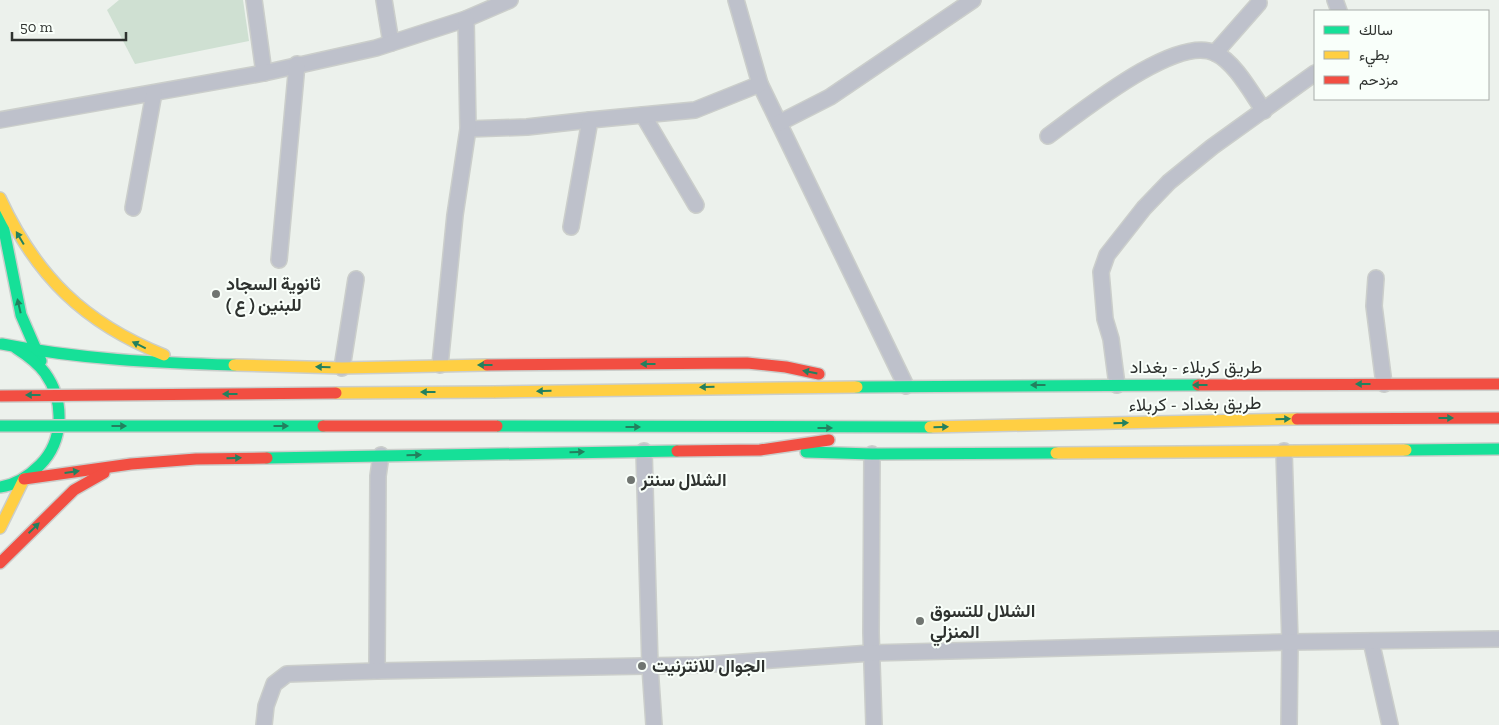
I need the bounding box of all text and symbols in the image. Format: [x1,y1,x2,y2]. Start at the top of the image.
scale bar [12,10,126,42]
legend [1314,10,1489,100]
text: 50 m [20,18,53,36]
text: سالك [1359,21,1393,39]
text: بطيء [1359,46,1389,68]
text: مزدحم [1359,71,1398,90]
one-way arrow [15,231,24,244]
place label: ثانوية السجاد ( ع ) للبنين [226,273,321,317]
marker: ثانوية السجاد ( ع ) للبنين [210,288,222,300]
one-way arrow [15,298,23,313]
one-way arrow [132,341,146,349]
street label: طريق كربلاء - بغداد [1130,356,1262,378]
one-way arrow [640,360,656,368]
one-way arrow [477,361,493,369]
one-way arrow [315,363,331,371]
one-way arrow [801,367,817,375]
one-way arrow [1355,380,1371,388]
one-way arrow [1030,381,1046,389]
one-way arrow [1192,381,1208,389]
one-way arrow [699,384,715,392]
one-way arrow [536,387,552,395]
one-way arrow [420,388,436,396]
one-way arrow [222,390,238,398]
one-way arrow [25,391,41,399]
street label: طريق بغداد - كربلاء [1129,392,1261,416]
one-way arrow [1438,414,1454,422]
one-way arrow [1275,415,1291,423]
one-way arrow [1113,418,1129,426]
one-way arrow [111,422,127,430]
one-way arrow [273,422,289,430]
one-way arrow [625,423,641,431]
one-way arrow [933,423,949,431]
one-way arrow [817,424,833,432]
one-way arrow [569,448,585,456]
one-way arrow [406,451,422,459]
one-way arrow [226,454,242,462]
one-way arrow [65,468,81,476]
place label: الشلال سنتر [640,469,727,491]
marker: الشلال سنتر [625,474,637,486]
one-way arrow [28,522,40,534]
place label: الشلال للتسوق المنزلي [930,600,1035,647]
marker: الشلال للتسوق المنزلي [914,615,926,627]
place label: الجوال للانترنيت [652,655,765,677]
marker: الجوال للانترنيت [636,660,648,672]

